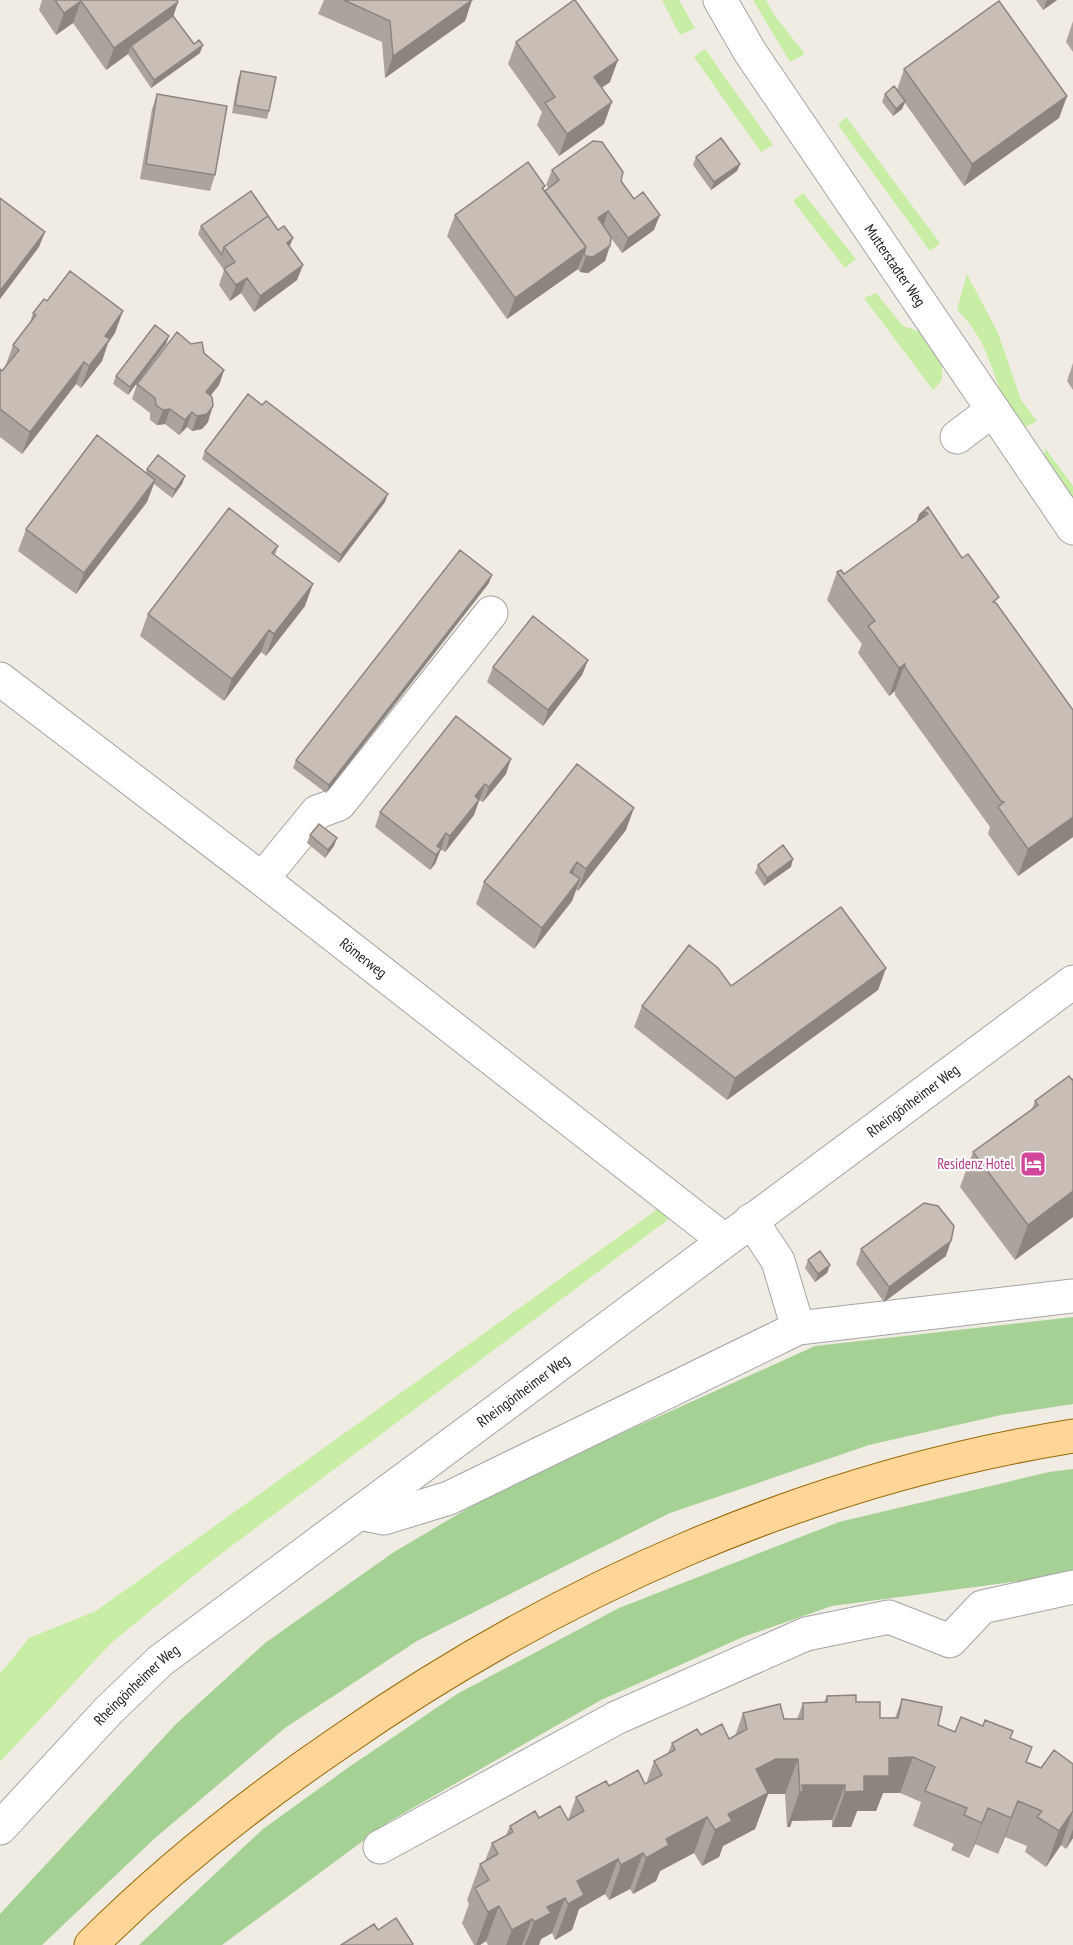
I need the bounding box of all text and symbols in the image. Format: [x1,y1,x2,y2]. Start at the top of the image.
street label: Mutterstadter Weg [861,220,930,310]
street label: Römerweg [336,933,391,982]
street label: Rheingönheimer Weg [863,1060,963,1141]
hotel icon: Residenz Hotel [1018,1149,1048,1179]
place label: Residenz Hotel [937,1154,1014,1173]
street label: Rheingönheimer Weg [473,1350,573,1431]
street label: Rheingönheimer Weg [89,1640,183,1729]

